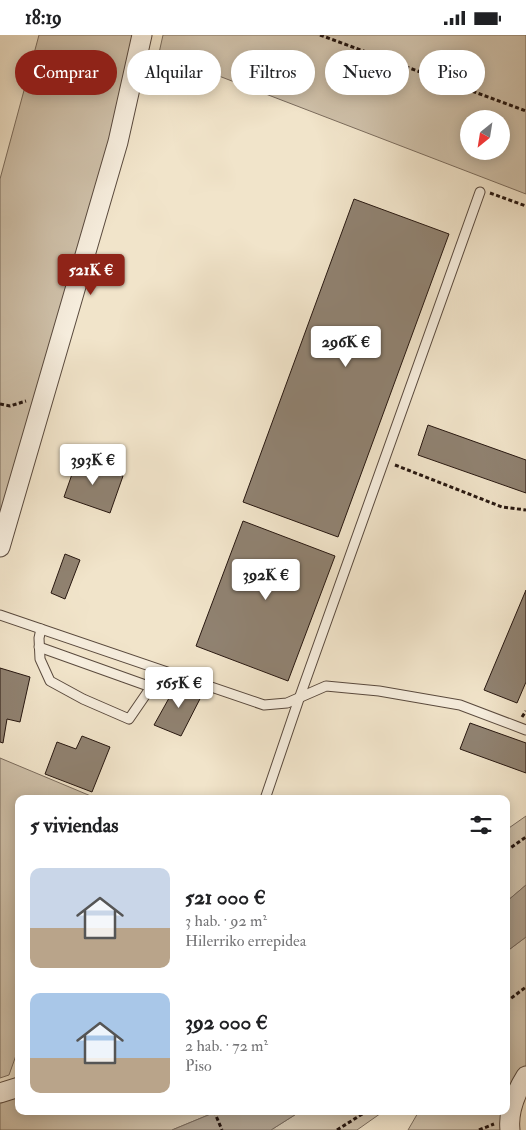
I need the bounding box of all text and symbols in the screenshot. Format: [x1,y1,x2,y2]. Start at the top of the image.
text: 18:19 [25,6,62,30]
chip: Comprar [15,50,117,95]
chip: Alquilar [127,50,221,95]
chip: Filtros [231,50,315,95]
chip: Nuevo [325,50,409,95]
chip: Piso [419,50,485,95]
north arrow [460,110,510,160]
map controls [460,110,510,160]
pin: 521K € [50,253,132,296]
text: 521K € [69,260,113,280]
pin: 296K € [305,325,387,368]
text: 296K € [322,332,370,352]
pin: 393K € [52,443,134,486]
text: 393K € [71,450,115,470]
pin: 392K € [225,559,307,601]
text: 392K € [243,565,289,585]
pin: 565K € [138,667,220,709]
text: 565K € [156,673,202,693]
icon: filters [467,811,495,839]
text: 5 viviendas [30,812,118,839]
text: 521 000 € [185,884,266,911]
icon: home [70,888,130,948]
text: 3 hab. · 92 m² [185,911,267,931]
text: Hilerriko errepidea [185,931,306,951]
text: 392 000 € [185,1009,268,1036]
icon: home [70,1013,130,1073]
text: 2 hab. · 72 m² [185,1036,268,1056]
text: Piso [185,1056,212,1076]

